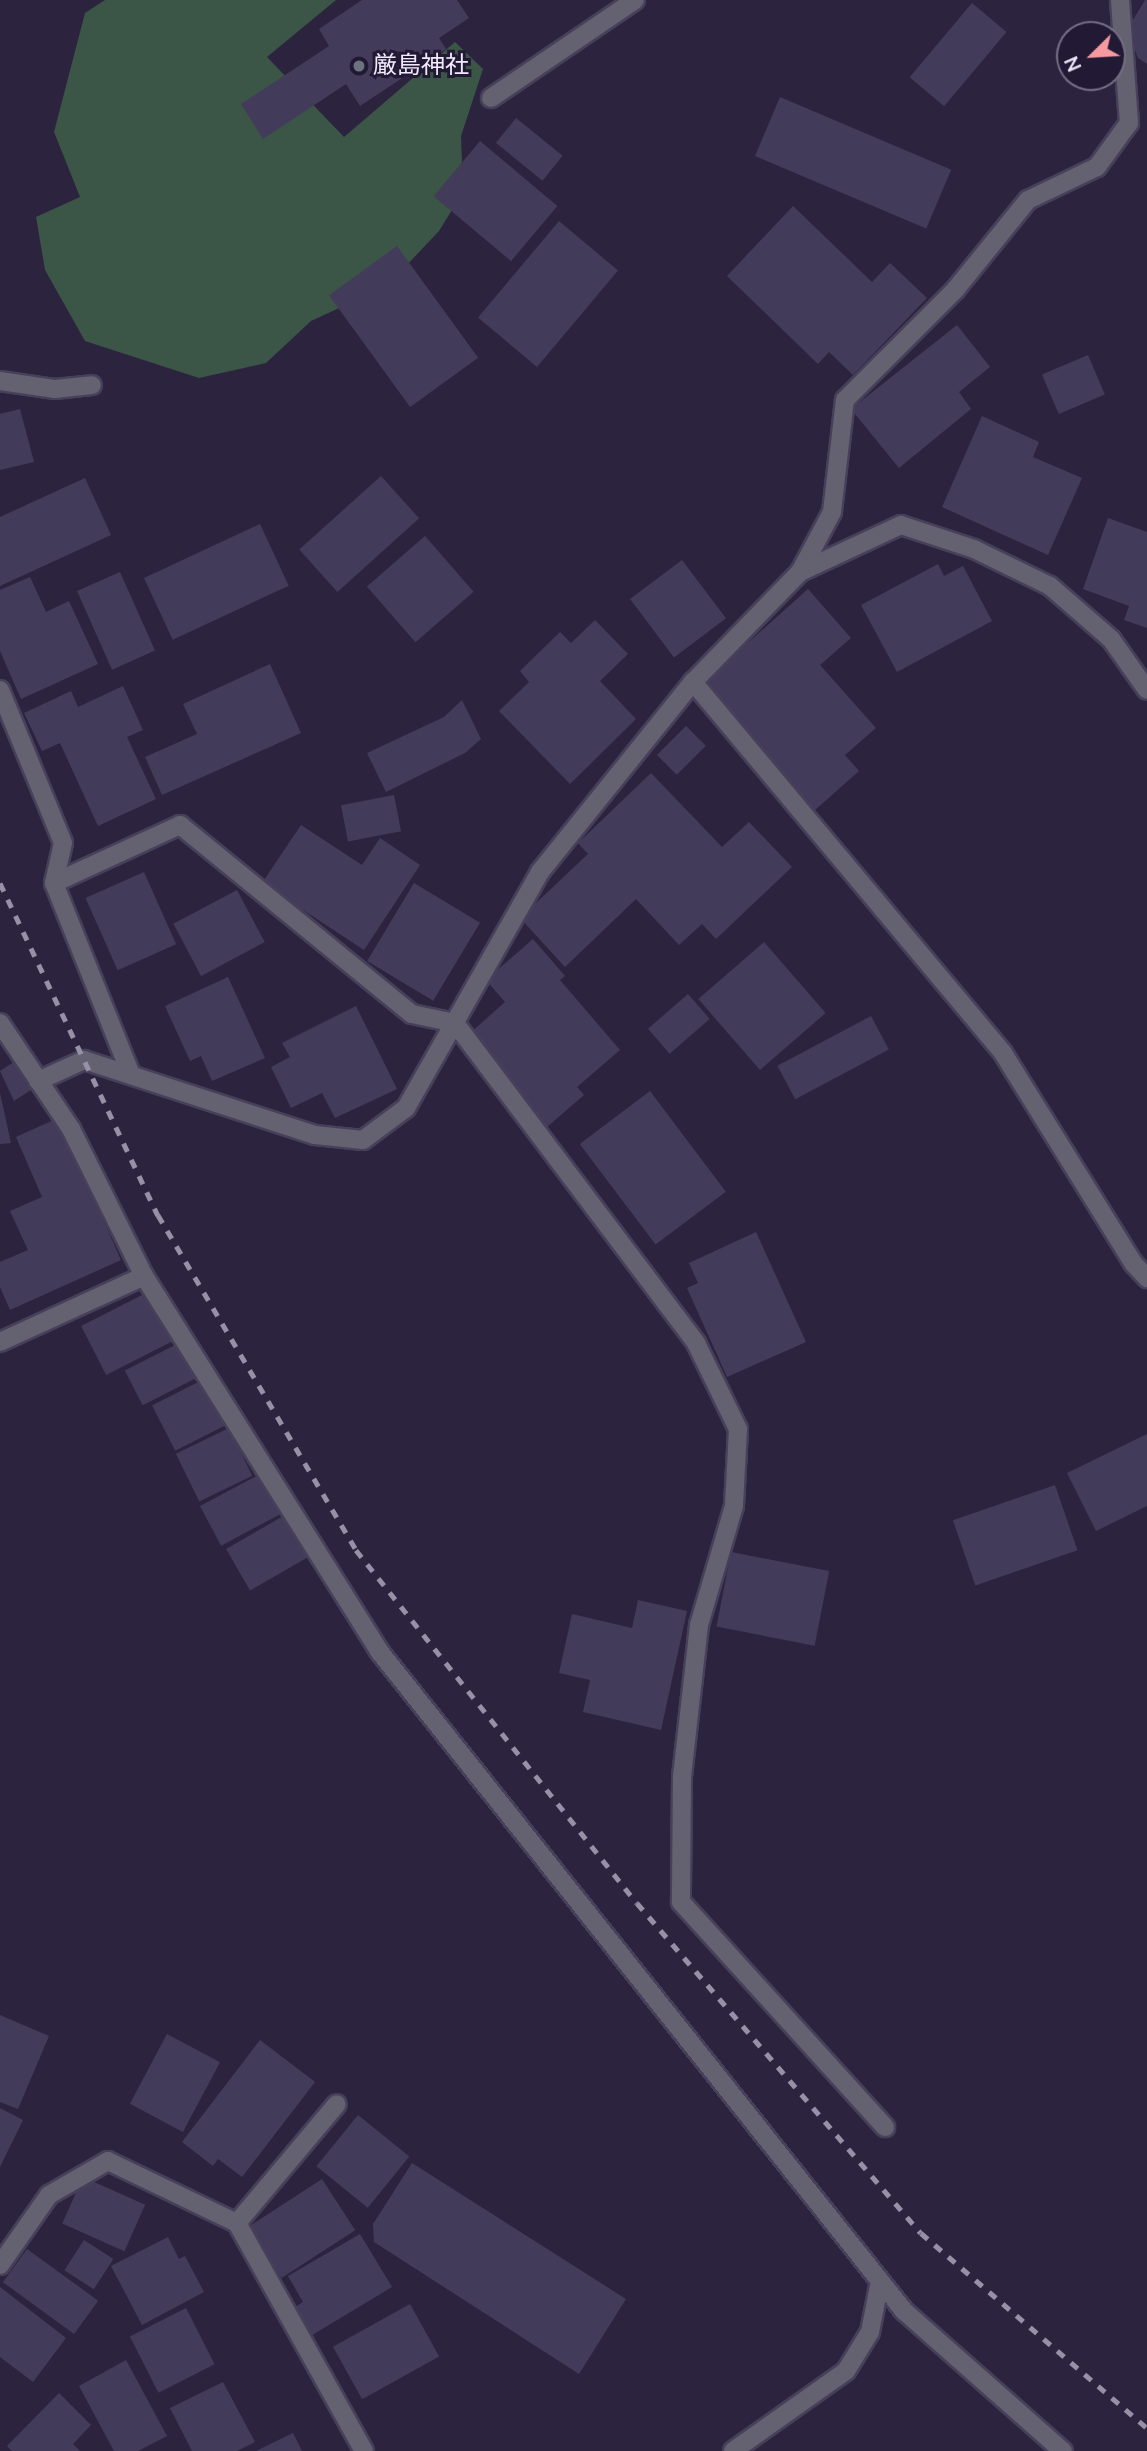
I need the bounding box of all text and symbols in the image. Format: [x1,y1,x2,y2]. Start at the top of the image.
north arrow [1056,21,1126,91]
place label: 厳島神社 [373,52,469,80]
text: N [1059,52,1088,76]
marker: 厳島神社 [351,58,367,74]

